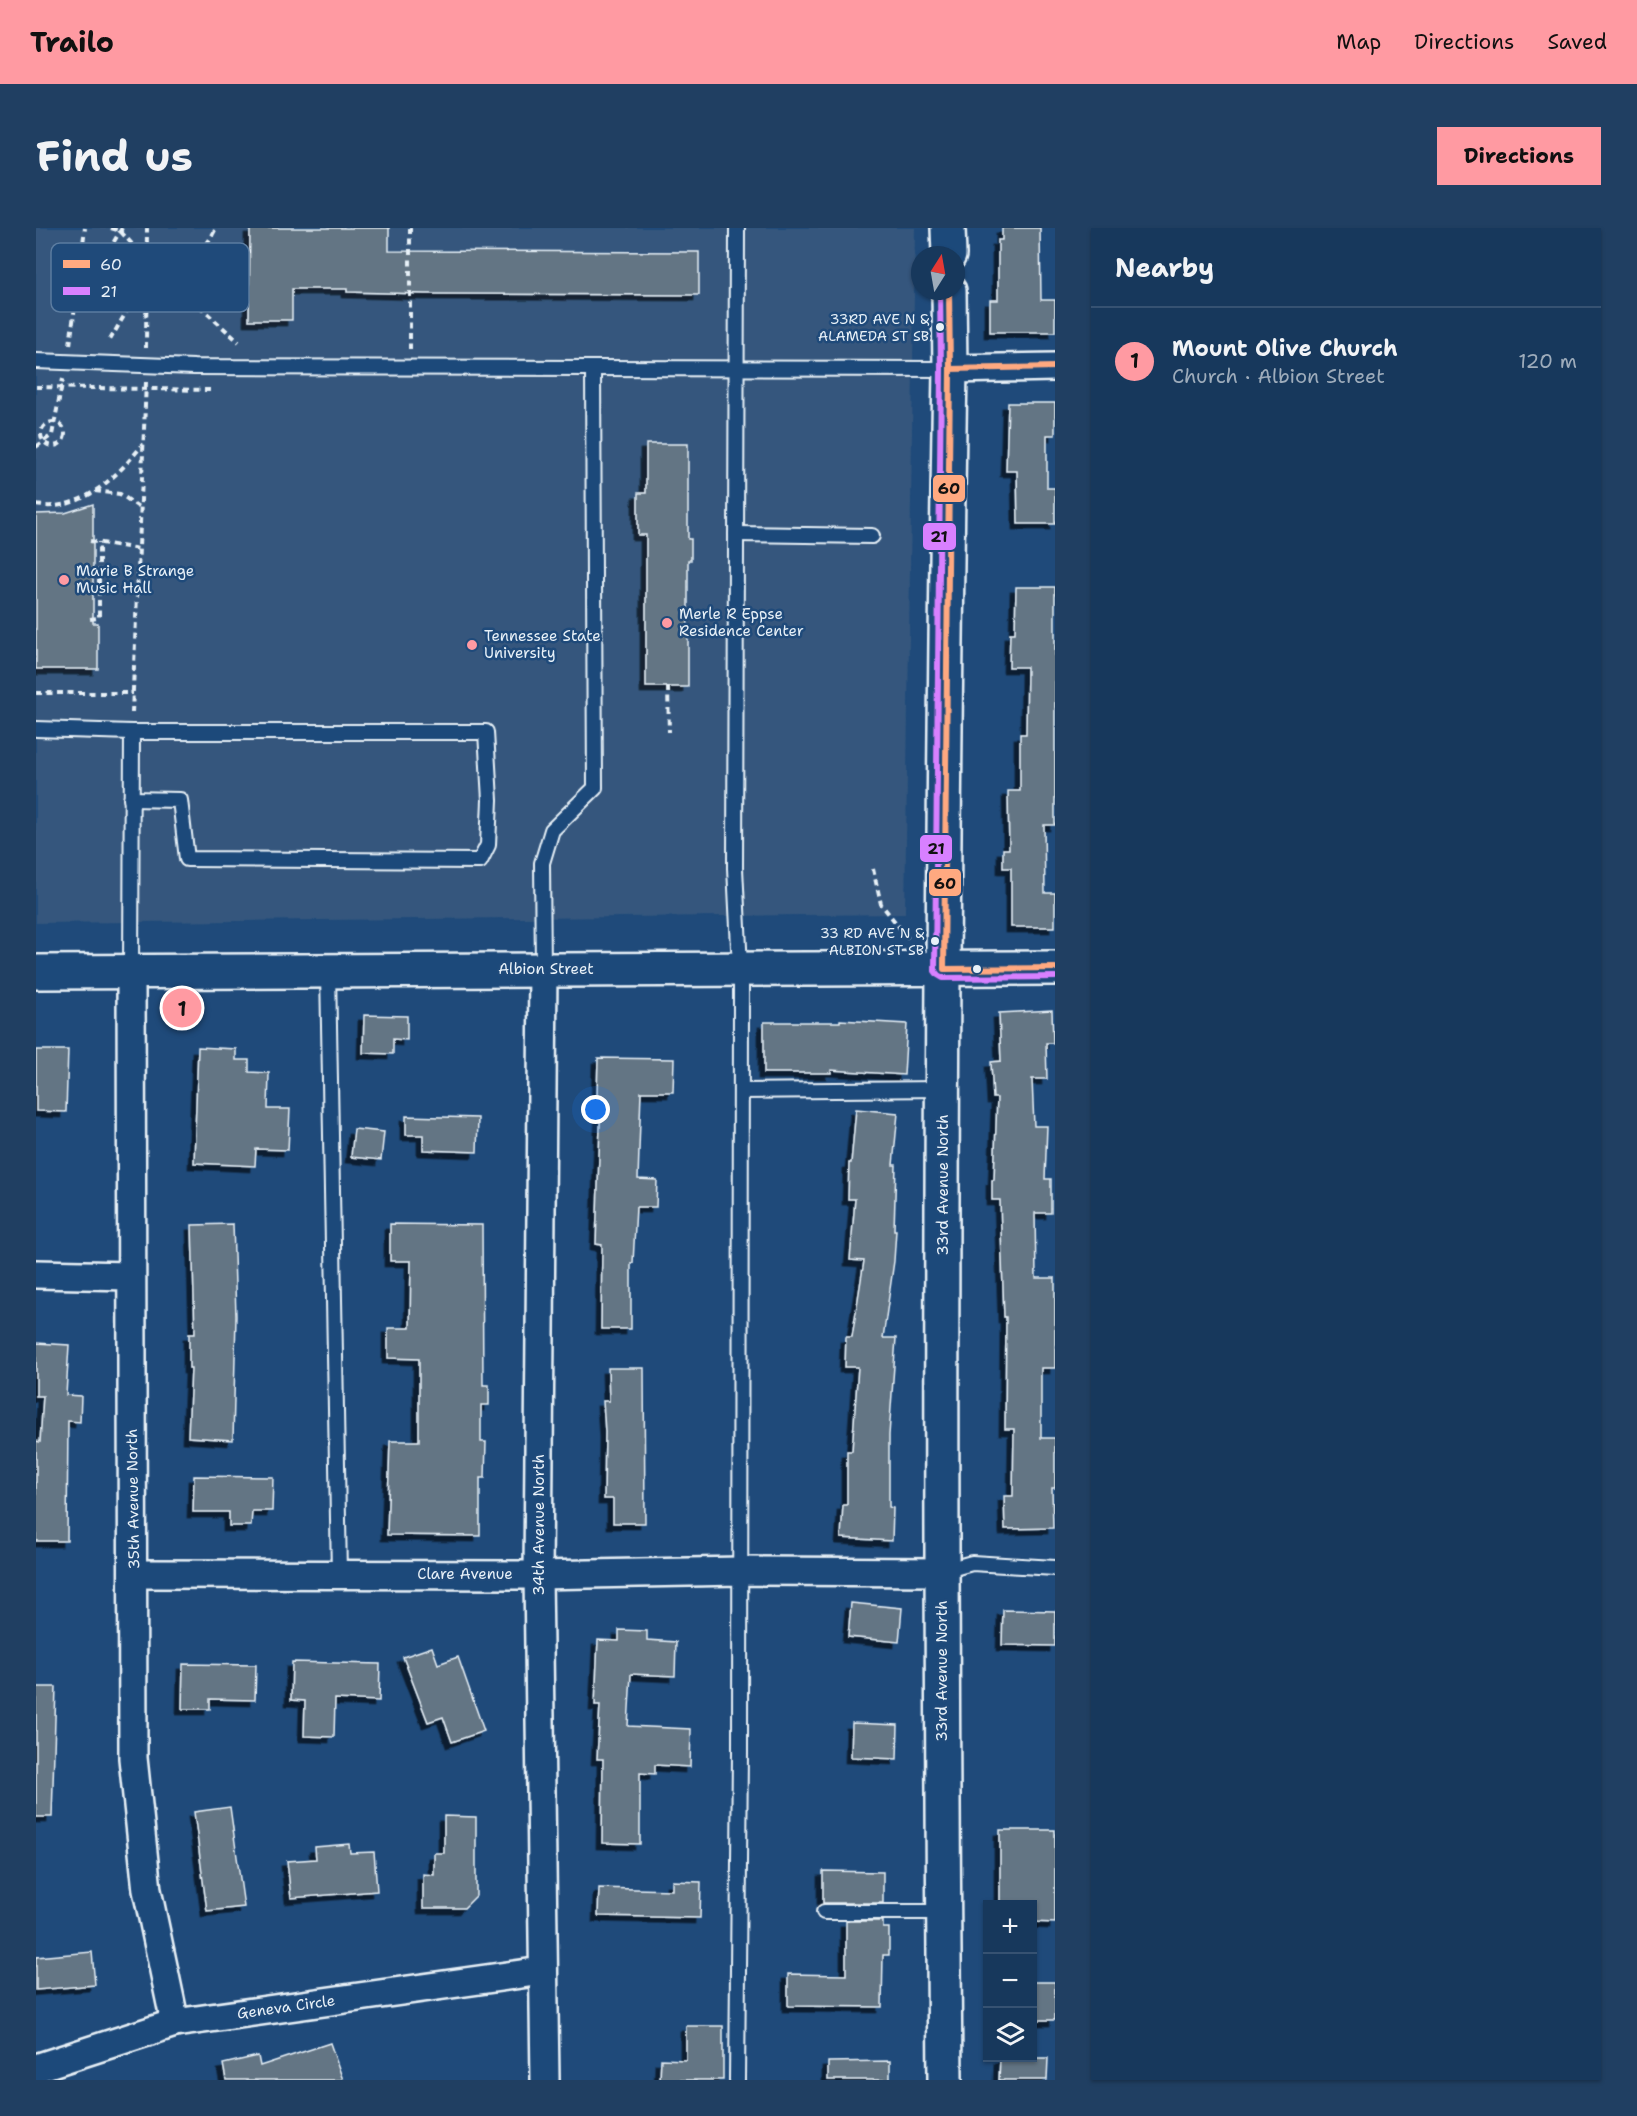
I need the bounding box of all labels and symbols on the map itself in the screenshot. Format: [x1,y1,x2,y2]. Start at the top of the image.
legend [51,243,249,312]
north arrow [911,246,965,300]
text: 60 [100,254,122,275]
text: 21 [100,281,117,302]
place label: 33RD AVE N & ALAMEDA ST SB [818,310,929,345]
marker: 33RD AVE N & ALAMEDA ST SB [934,321,946,333]
line badge: 60 [932,474,966,503]
text: 60 [938,478,960,499]
line badge: 21 [922,522,957,551]
text: 21 [930,526,948,547]
place label: Marie B Strange Music Hall [76,561,194,598]
marker: Marie B Strange Music Hall [57,573,71,587]
place label: Merle R Eppse Residence Center [679,604,804,641]
marker: Merle R Eppse Residence Center [660,616,674,630]
place label: Tennessee State University [484,626,601,663]
marker: Tennessee State University [465,638,479,652]
line badge: 21 [919,834,953,863]
text: 21 [927,838,945,859]
line badge: 60 [928,868,962,897]
text: 60 [934,873,956,894]
place label: 33 RD AVE N & ALBION ST SB [820,924,924,959]
marker: 33 RD AVE N & ALBION ST SB [929,935,941,947]
street label: Albion Street [498,959,594,979]
unlabelled marker [971,963,983,975]
pin: 1 [162,986,202,1030]
your location [581,1095,610,1124]
street label: 33rd Avenue North [933,1114,953,1256]
street label: 35th Avenue North [122,1429,144,1569]
street label: 34th Avenue North [529,1454,549,1596]
street label: Clare Avenue [417,1564,513,1584]
street label: 33rd Avenue North [932,1600,952,1742]
street label: Geneva Circle [236,1990,336,2024]

